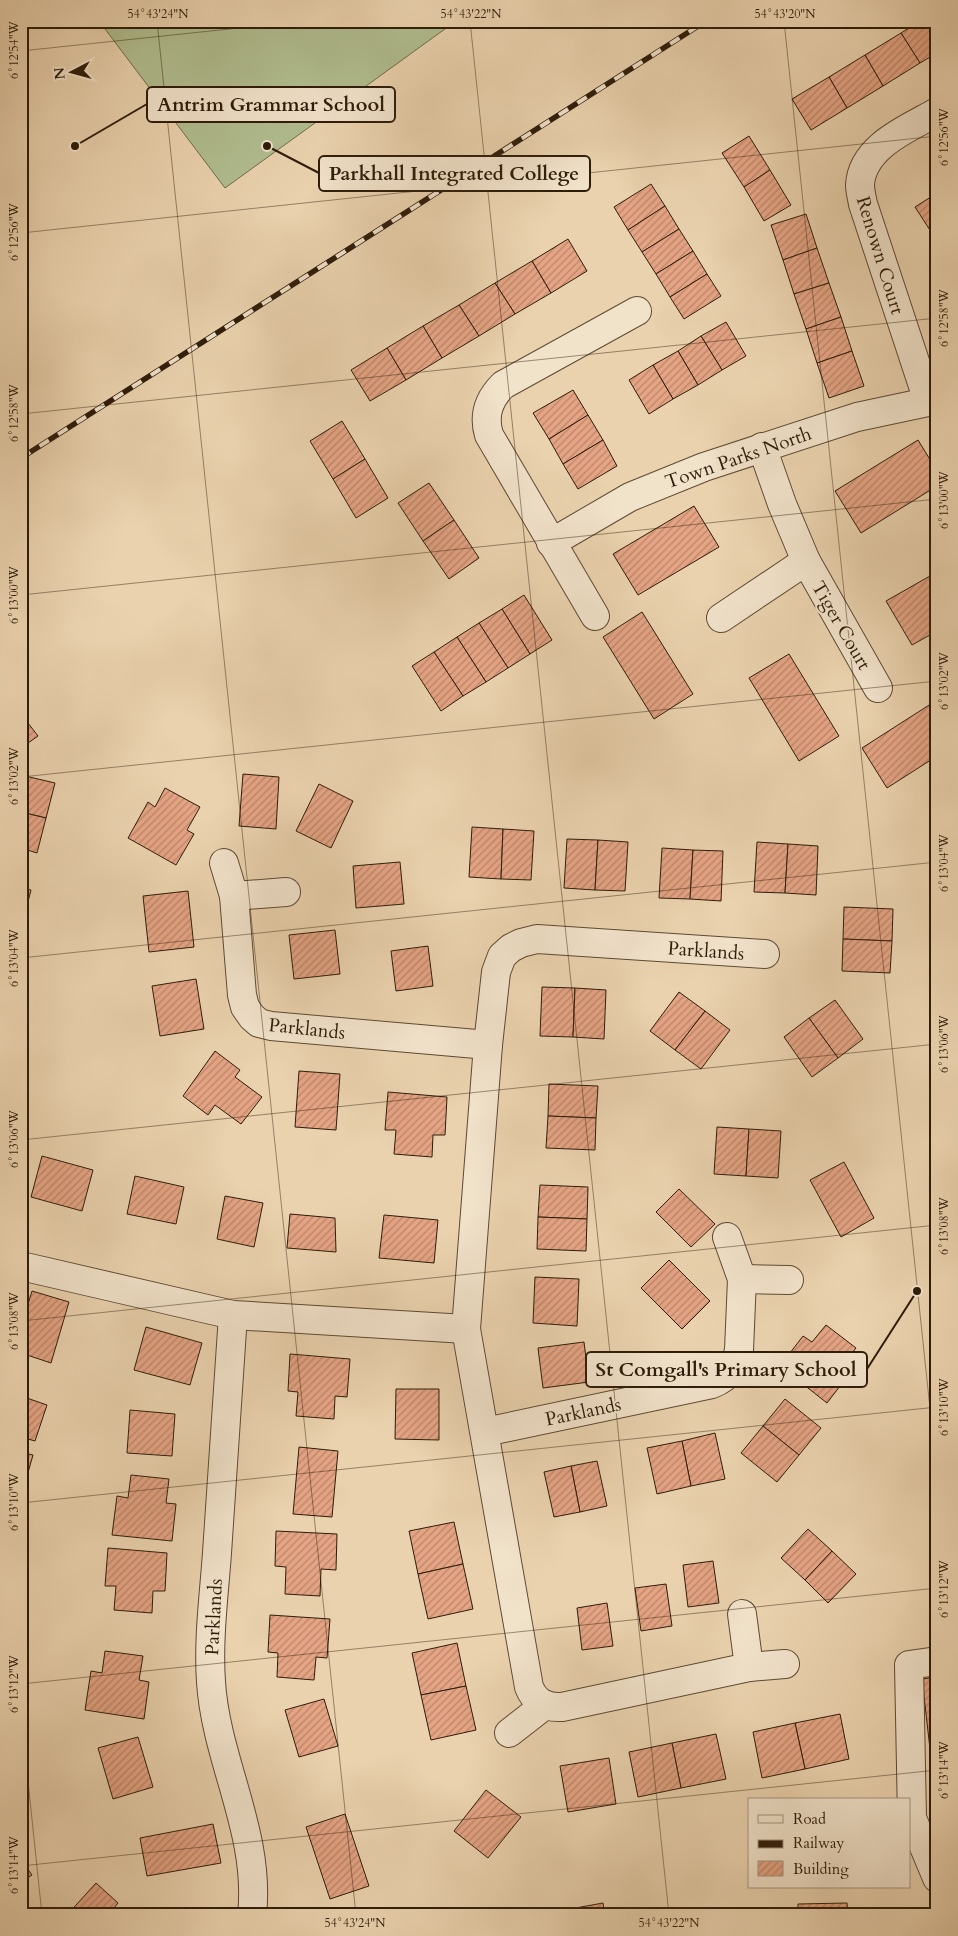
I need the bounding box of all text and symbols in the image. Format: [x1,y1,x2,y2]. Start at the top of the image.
text: 54°43'24"N [128,6,189,22]
text: 54°43'22"N [441,6,502,22]
text: 54°43'20"N [755,6,816,22]
text: 6°12'54"W [6,20,22,79]
north arrow [48,48,98,98]
text: N [49,66,70,80]
callout: Antrim Grammar School [147,87,395,122]
text: Antrim Grammar School [157,91,385,118]
text: 6°12'56"W [936,107,952,166]
callout: Parkhall Integrated College [319,156,590,191]
text: Parkhall Integrated College [329,160,579,187]
street label: Renown Court [850,193,910,318]
text: 6°12'56"W [6,202,22,261]
text: 6°12'58"W [936,288,952,347]
text: 6°12'58"W [6,383,22,442]
street label: Town Parks North [662,421,816,495]
text: 6°13'00"W [936,470,952,529]
text: 6°13'00"W [6,565,22,624]
street label: Tiger Court [805,576,877,675]
text: 6°13'02"W [936,651,952,710]
text: 6°13'02"W [6,746,22,805]
text: 6°13'04"W [936,833,952,892]
text: 6°13'04"W [6,928,22,987]
street label: Parklands [667,935,745,967]
street label: Parklands [267,1012,346,1046]
text: 6°13'06"W [936,1014,952,1073]
text: 6°13'06"W [6,1109,22,1168]
text: 6°13'08"W [936,1196,952,1255]
text: 6°13'08"W [6,1291,22,1350]
callout: St Comgall's Primary School [586,1352,867,1387]
text: St Comgall's Primary School [596,1356,857,1383]
text: 6°13'10"W [936,1377,952,1436]
street label: Parklands [543,1391,624,1433]
text: 6°13'10"W [6,1472,22,1531]
text: 6°13'12"W [936,1559,952,1618]
street label: Parklands [199,1578,229,1656]
text: 6°13'12"W [6,1654,22,1713]
text: 6°13'14"W [936,1740,952,1799]
legend [748,1798,910,1888]
text: Road [793,1809,826,1829]
text: Railway [793,1833,844,1853]
text: 6°13'14"W [6,1835,22,1894]
text: Building [793,1859,849,1879]
text: 54°43'24"N [325,1915,386,1931]
text: 54°43'22"N [639,1915,700,1931]

